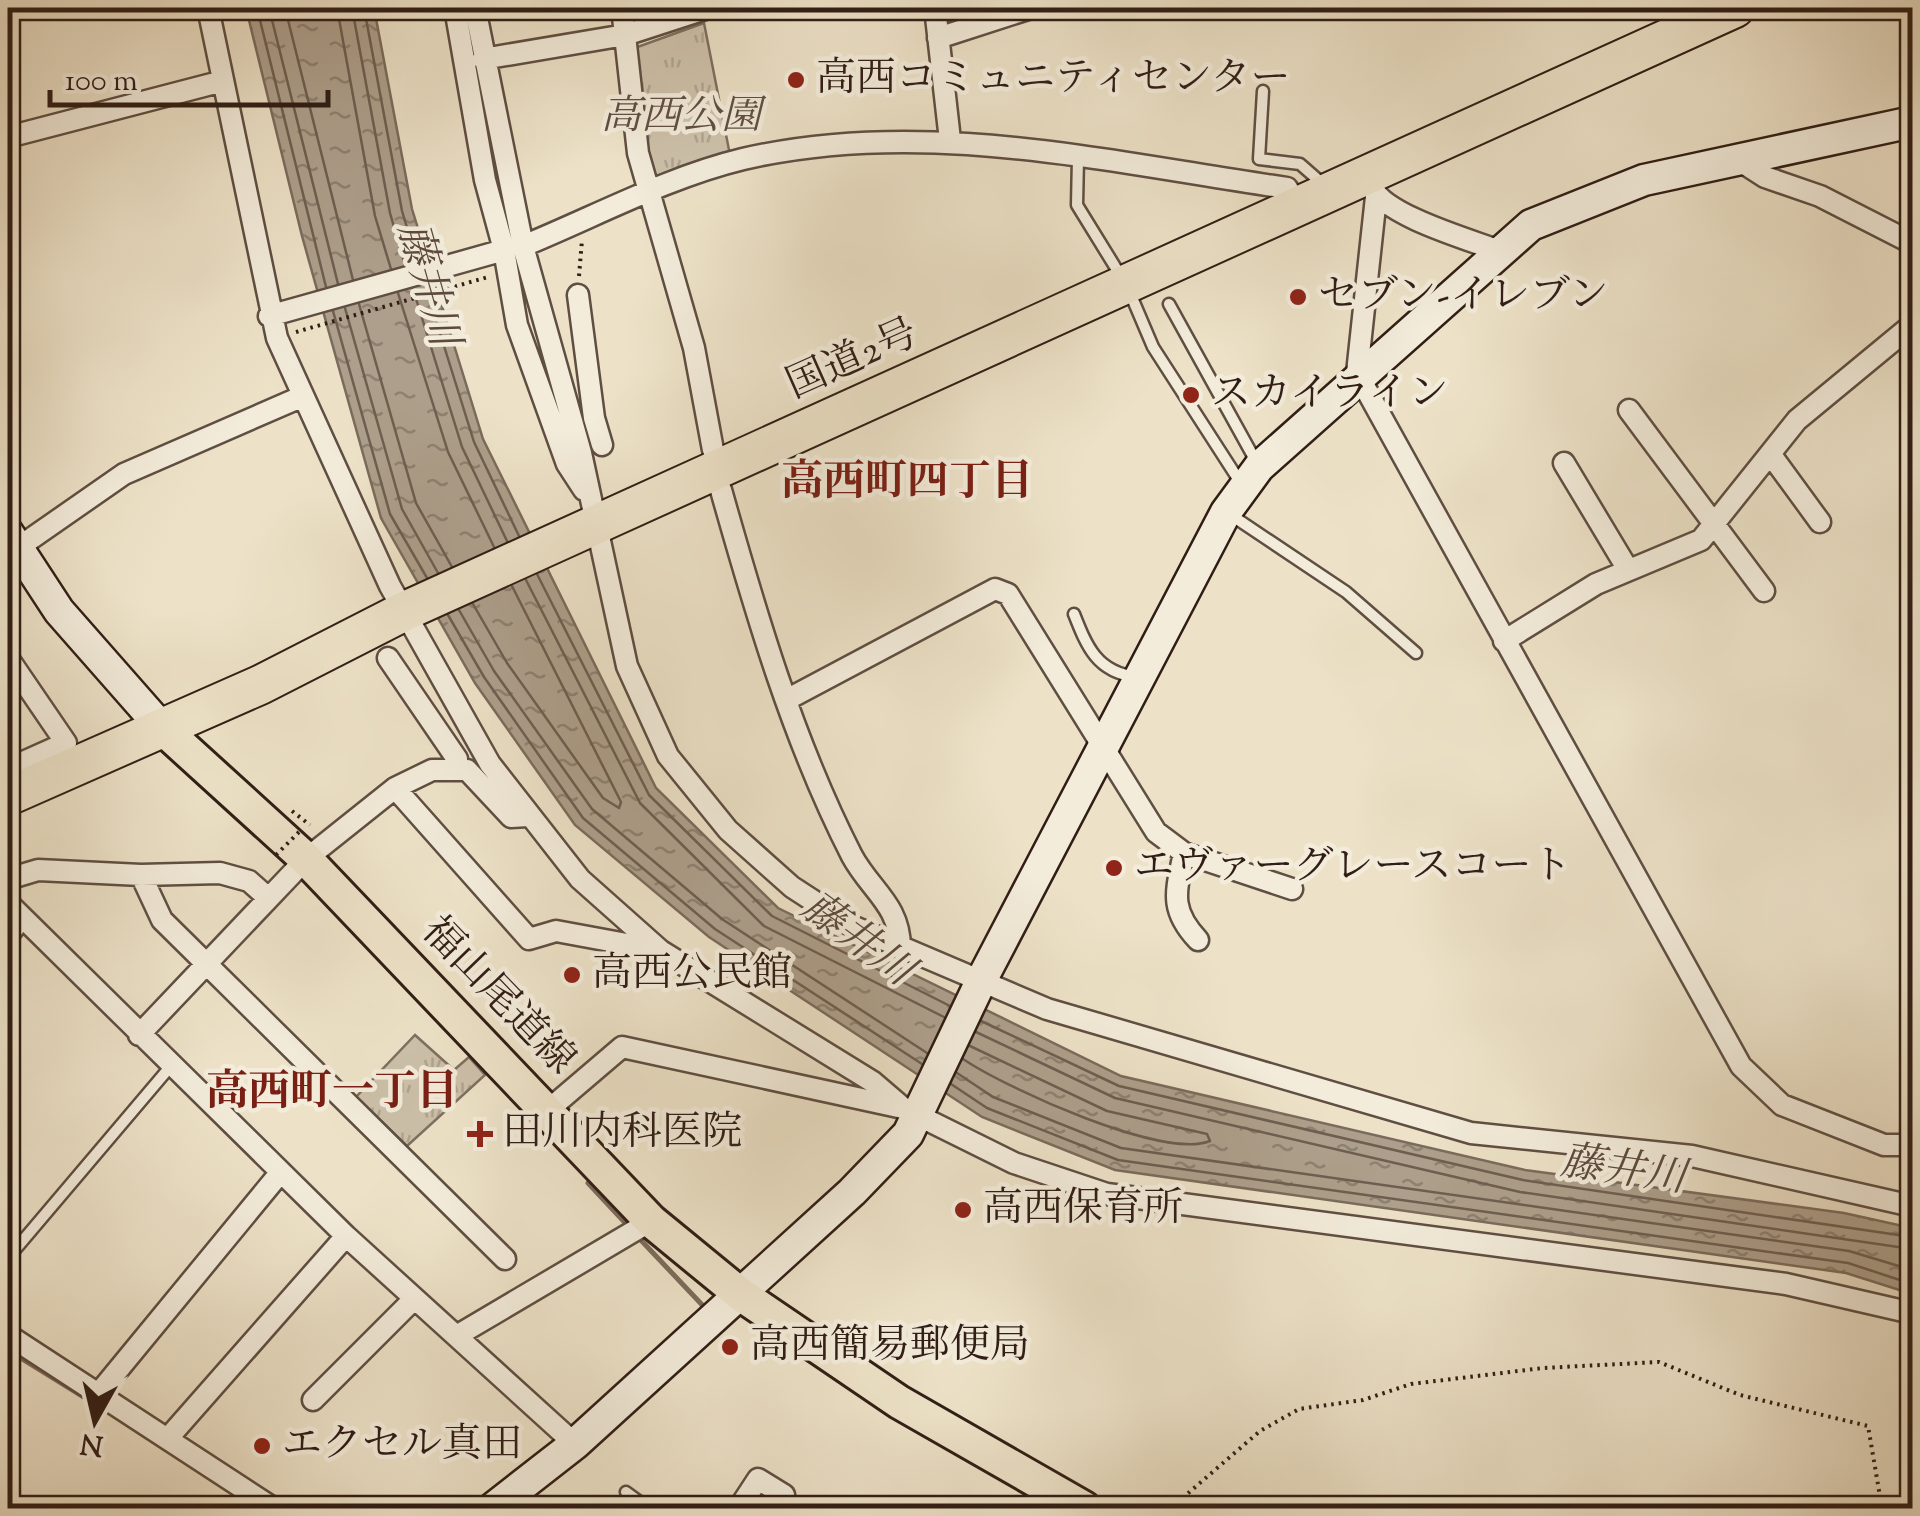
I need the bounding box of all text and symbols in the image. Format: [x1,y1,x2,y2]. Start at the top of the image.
scale bar [50,45,328,107]
place label: 高西コミュニティセンター [816,52,1290,109]
text: 100 m [65,61,138,104]
marker: 高西コミュニティセンター [785,69,807,91]
park label: 高西公園 [601,90,767,147]
water label: 藤井川 [380,216,473,358]
place label: セブン-イレブン [1318,269,1608,326]
marker: セブン-イレブン [1287,286,1309,308]
street label: 国道2号 [778,307,928,415]
place label: スカイライン [1211,367,1449,424]
marker: スカイライン [1180,384,1202,406]
district label: 高西町四丁目 [781,454,1033,514]
place label: エヴァーグレースコート [1134,840,1572,897]
marker: エヴァーグレースコート [1103,857,1125,879]
water label: 藤井川 [787,880,928,1005]
street label: 福山尾道線 [407,905,587,1089]
place label: 高西公民館 [592,947,792,1004]
marker: 高西公民館 [561,964,583,986]
district label: 高西町一丁目 [206,1064,458,1124]
place label: 田川内科医院 [502,1106,742,1163]
marker: 田川内科医院 [467,1121,493,1147]
water label: 藤井川 [1556,1134,1694,1211]
place label: 高西保育所 [983,1182,1183,1239]
marker: 高西保育所 [952,1199,974,1221]
place label: 高西簡易郵便局 [750,1319,1030,1376]
marker: 高西簡易郵便局 [719,1336,741,1358]
north arrow [45,1371,145,1471]
place label: エクセル真田 [282,1418,522,1475]
text: N [78,1421,106,1464]
marker: エクセル真田 [251,1435,273,1457]

